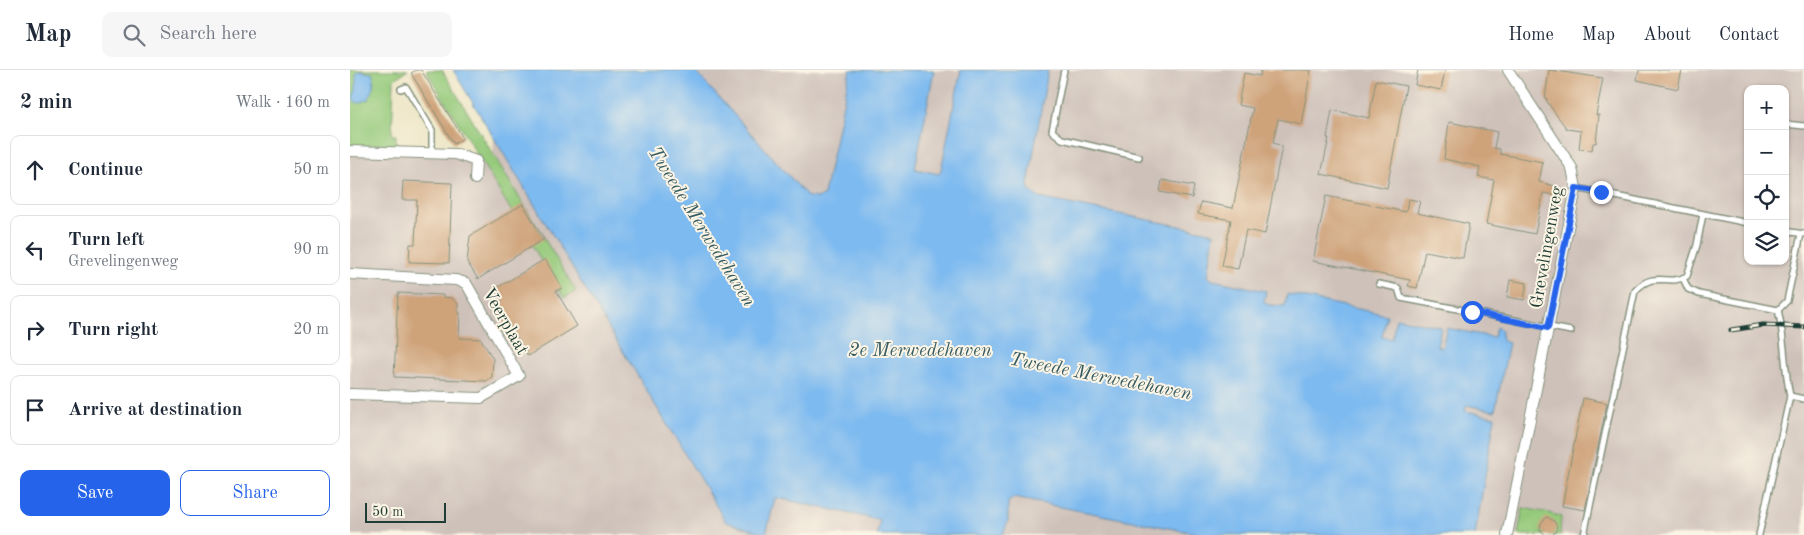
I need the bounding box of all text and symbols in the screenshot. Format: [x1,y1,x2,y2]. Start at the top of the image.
search box [102,12,452,57]
icon: search [120,21,148,49]
text: Map [25,23,72,47]
text: Search here [160,25,257,44]
text: Home [1508,26,1554,44]
text: Map [1582,26,1615,44]
text: About [1643,26,1691,44]
text: Contact [1719,26,1779,44]
map controls [1744,85,1789,265]
button: + [1744,85,1789,130]
text: 2 min [20,92,73,113]
text: Walk · 160 m [235,95,330,111]
button: − [1744,130,1789,175]
water label: Tweede Merwedehaven [644,144,758,311]
icon: ahead [21,156,49,184]
text: Continue [68,161,143,180]
text: 50 m [293,162,329,178]
button: locate [1744,175,1789,220]
route end [1590,181,1613,204]
street label: Grevelingenweg [1527,184,1567,310]
button: layers [1744,220,1789,265]
text: Turn left [68,231,145,250]
icon: left [21,236,49,264]
text: 90 m [293,242,329,258]
text: Grevelingenweg [68,254,178,270]
street label: Veerplaat [479,285,532,358]
route start [1461,301,1484,324]
icon: right [21,316,49,344]
text: Turn right [68,321,158,340]
text: 20 m [293,322,329,338]
water label: 2e Merwedehaven [848,342,992,361]
water label: Tweede Merwedehaven [1008,351,1193,404]
icon: arrive [21,396,49,424]
text: Arrive at destination [68,401,242,420]
button: Save [20,470,170,516]
button: Share [180,470,330,516]
scale bar [365,500,446,523]
text: 50 m [372,505,403,519]

